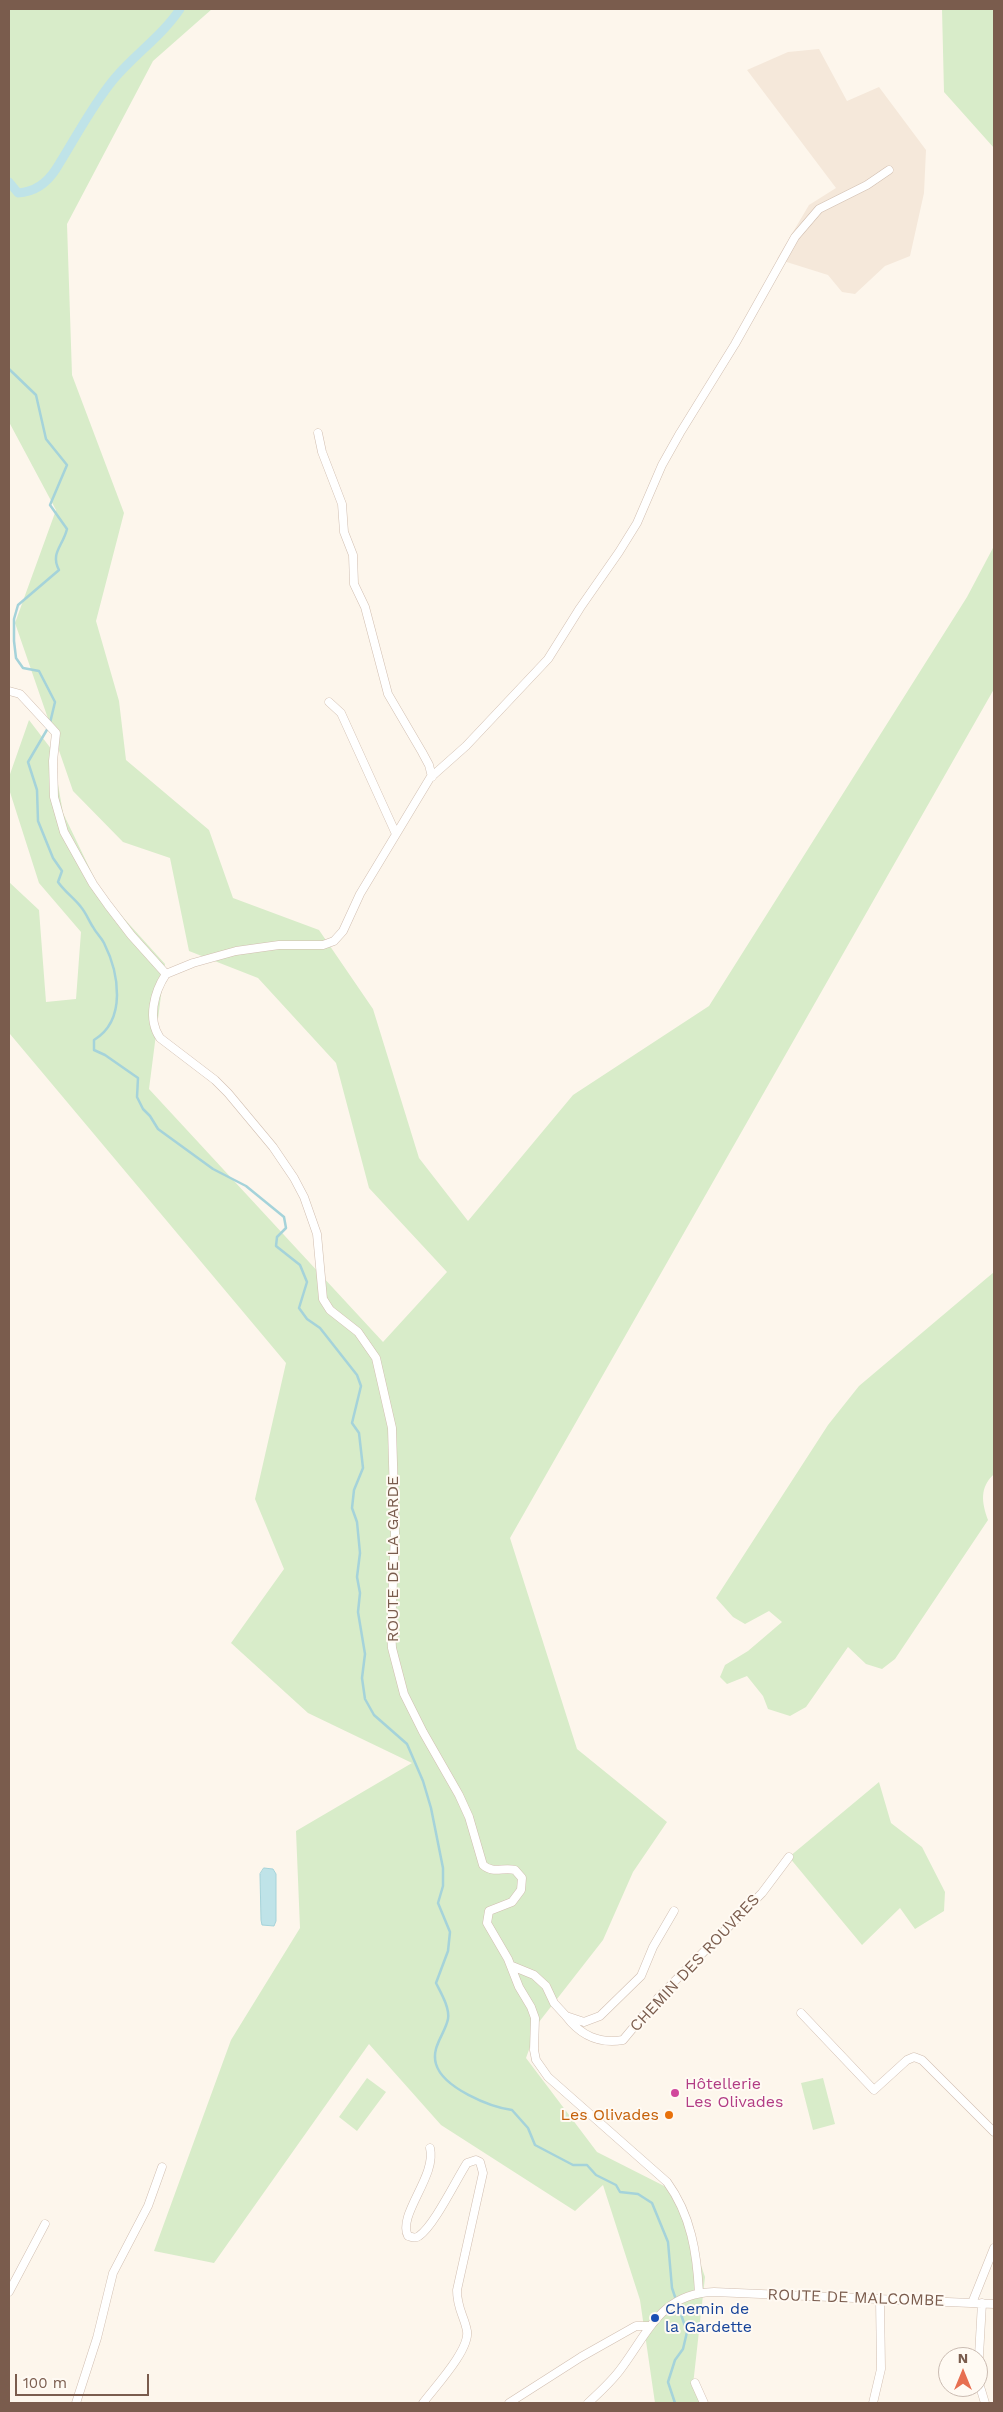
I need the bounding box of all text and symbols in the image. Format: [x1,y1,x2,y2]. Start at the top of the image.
street label: ROUTE DE LA GARDE [383,1476,403,1642]
street label: CHEMIN DES ROUVRES [626,1890,764,2036]
place label: Hôtellerie Les Olivades [685,2074,783,2112]
marker: Hôtellerie Les Olivades [669,2087,681,2099]
place label: Les Olivades [561,2105,659,2125]
marker: Les Olivades [663,2109,675,2121]
street label: ROUTE DE MALCOMBE [767,2285,945,2311]
place label: Chemin de la Gardette [665,2299,752,2337]
marker: Chemin de la Gardette [649,2312,661,2324]
north arrow [938,2347,988,2397]
text: N [958,2350,968,2366]
scale bar [18,2364,151,2396]
text: 100 m [23,2374,67,2392]

